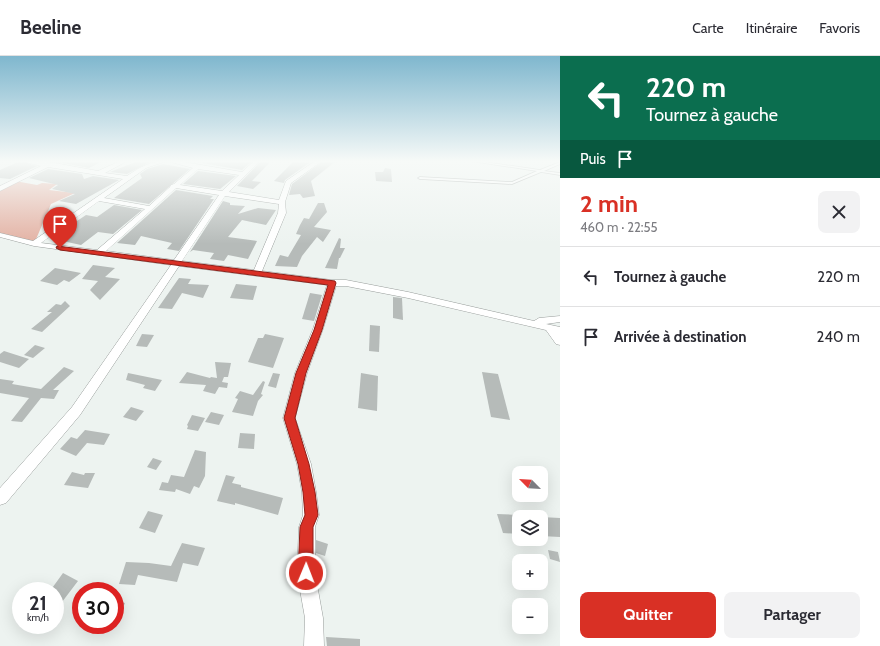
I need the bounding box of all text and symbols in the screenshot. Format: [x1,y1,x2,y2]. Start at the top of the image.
text: Beeline [20,16,81,39]
text: Carte [692,19,724,37]
text: Itinéraire [746,19,797,37]
text: Favoris [819,19,860,37]
text: 220 m [646,70,726,104]
icon: left [580,72,632,124]
text: Tournez à gauche [646,104,778,126]
icon: arrive [614,148,636,170]
text: Puis [580,150,606,168]
text: 2 min [580,189,638,218]
button: close [818,191,860,233]
pin [43,207,77,248]
icon: arrive [49,213,71,235]
text: 460 m · 22:55 [580,219,658,235]
icon: left [580,266,602,288]
text: Tournez à gauche [614,268,726,286]
text: 220 m [817,268,860,286]
icon: arrive [580,326,602,348]
text: Arrivée à destination [614,328,746,346]
text: 240 m [816,328,860,346]
north arrow [512,466,548,502]
map controls [512,466,548,634]
button: layers [512,510,548,546]
position arrow [285,552,327,594]
button: + [512,554,548,590]
speed limit sign: 30 [72,582,124,634]
text: 21 [29,591,47,615]
button: Quitter [580,592,716,638]
button: Partager [724,592,860,638]
button: − [512,598,548,634]
text: km/h [27,611,49,624]

